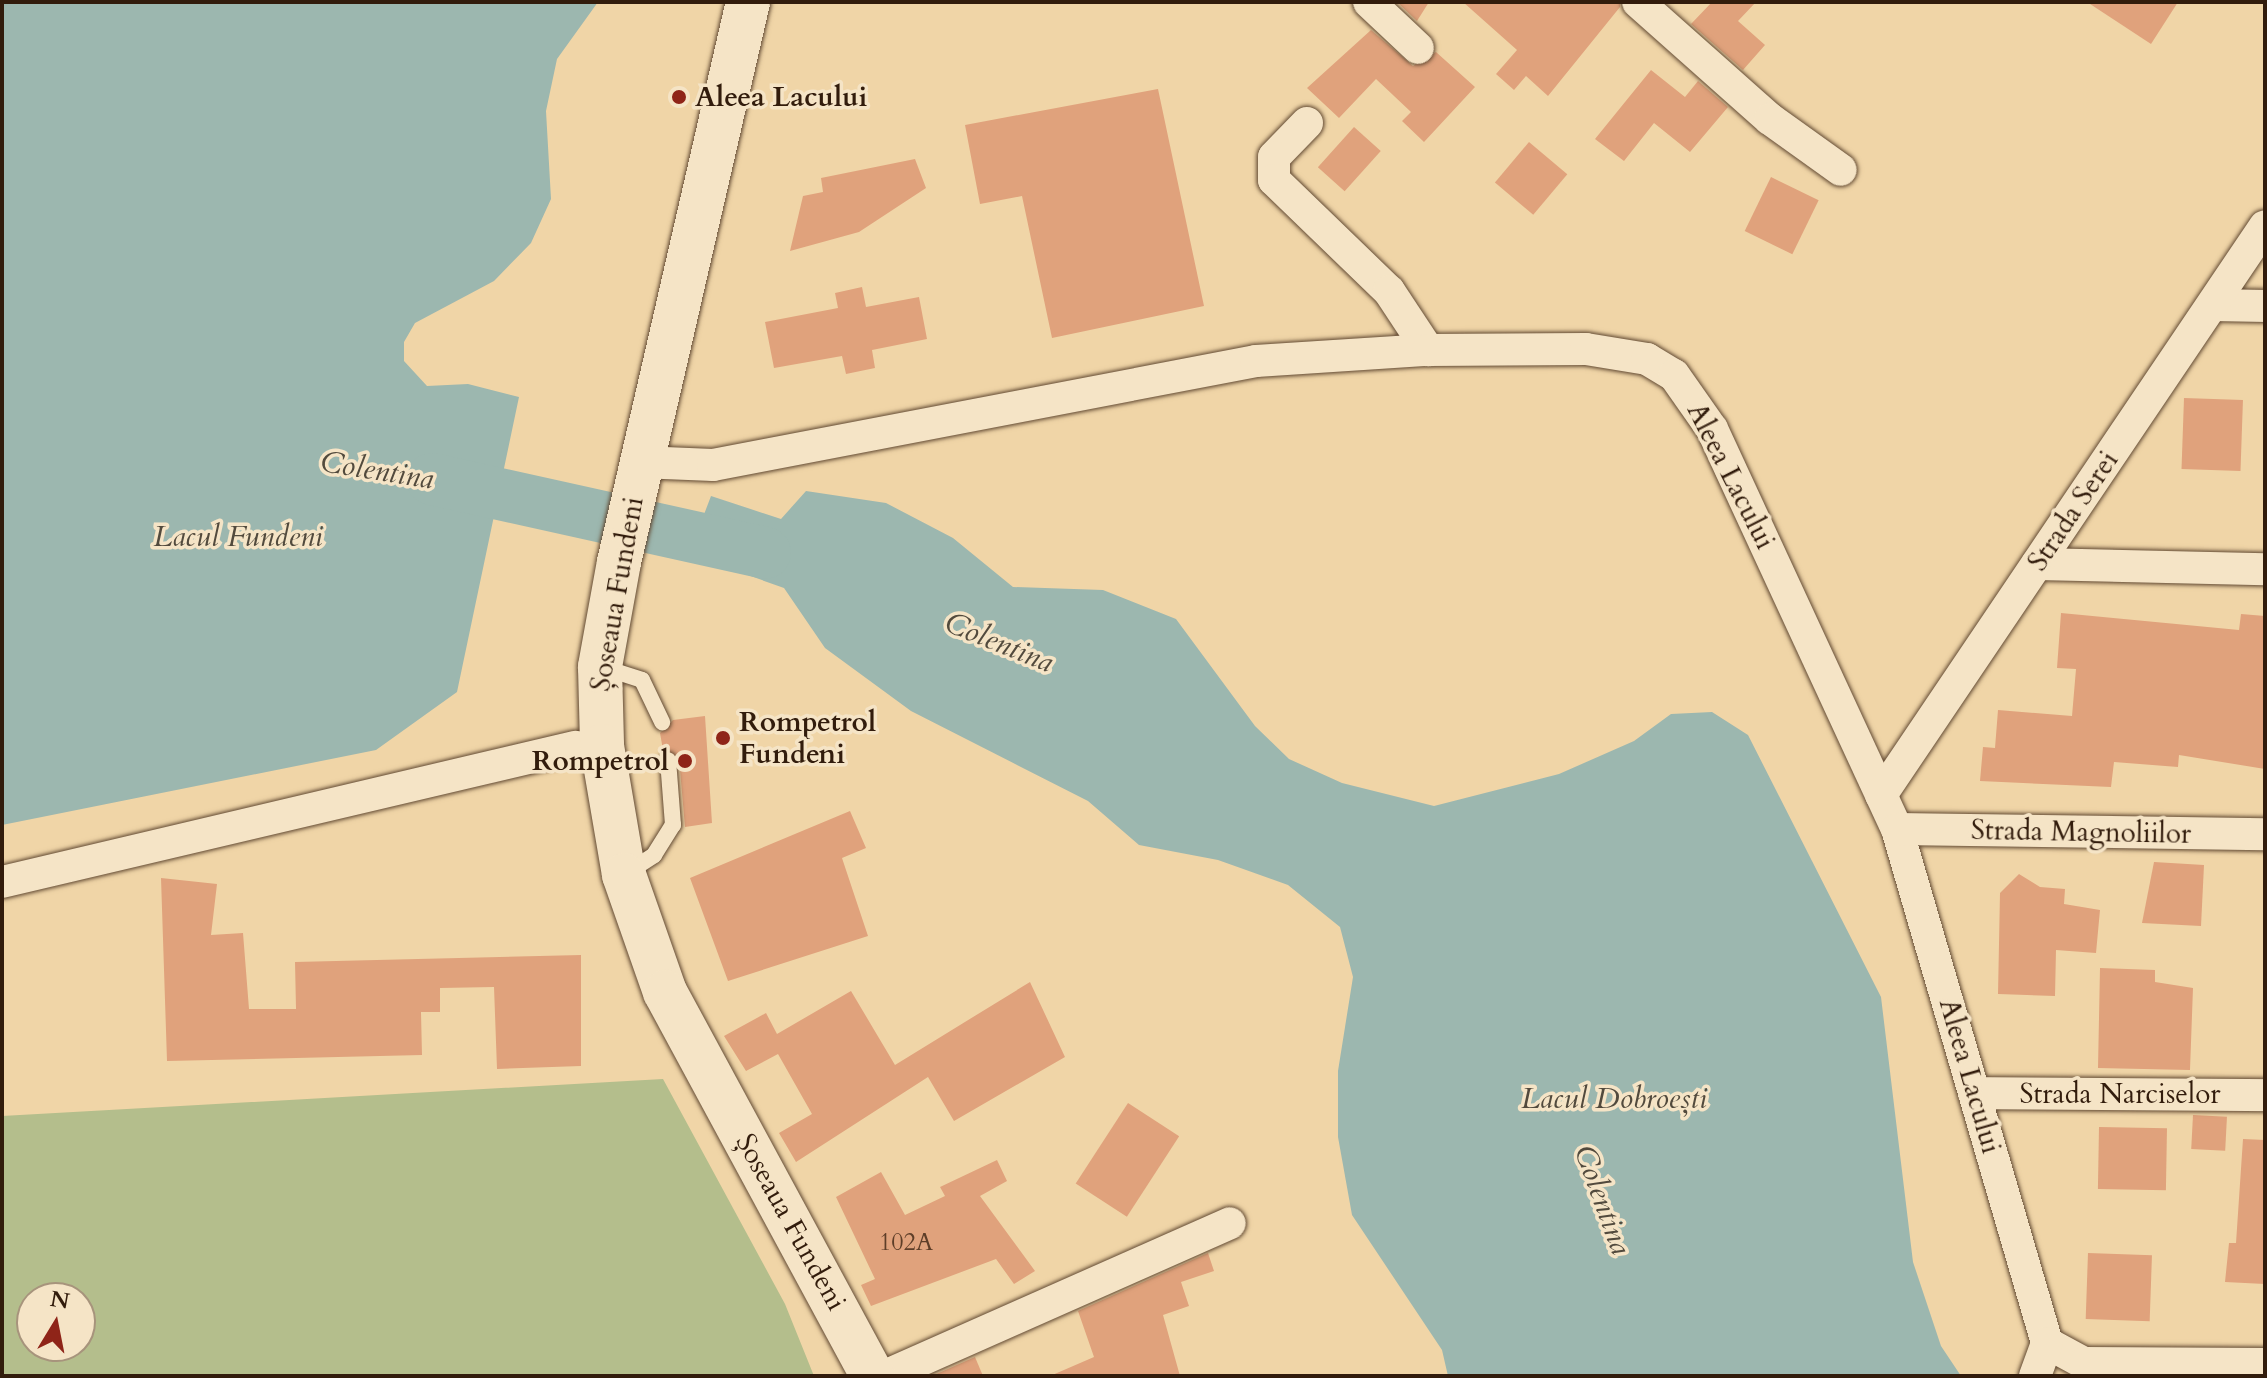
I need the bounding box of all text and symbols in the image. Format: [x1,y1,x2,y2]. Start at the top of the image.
place label: Aleea Lacului [695,80,867,114]
marker: Aleea Lacului [670,88,688,106]
street label: Aleea Lacului [1680,397,1782,555]
water label: Colentina [318,444,436,498]
street label: Strada Serei [2021,445,2125,577]
street label: Șoseaua Fundeni [583,494,651,694]
water label: Lacul Fundeni [153,519,323,555]
water label: Colentina [939,605,1059,681]
place label: Rompetrol Fundeni [739,705,876,771]
marker: Rompetrol Fundeni [714,729,732,747]
place label: Rompetrol [532,744,669,778]
marker: Rompetrol [676,752,694,770]
street label: Strada Magnoliilor [1971,813,2191,851]
street label: Aleea Lacului [1932,995,2008,1157]
street label: Strada Narciselor [2019,1077,2221,1111]
water label: Lacul Dobroești [1521,1081,1707,1117]
street label: Șoseaua Fundeni [729,1128,853,1316]
water label: Colentina [1566,1140,1638,1260]
house number: 102A [879,1229,933,1257]
north arrow [16,1282,96,1362]
text: N [48,1284,72,1317]

